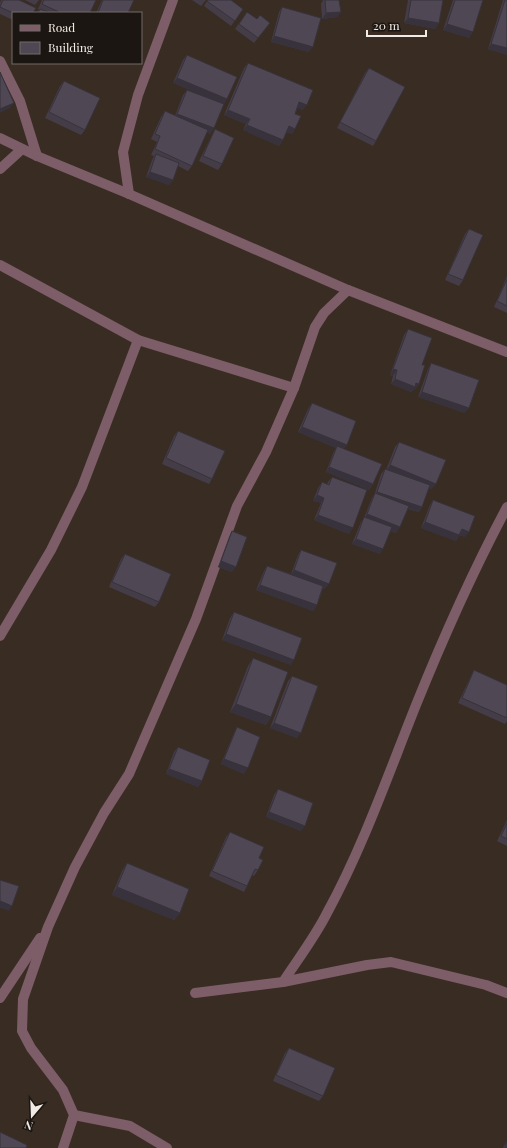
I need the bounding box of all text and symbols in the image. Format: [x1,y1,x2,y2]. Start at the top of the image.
legend [12,12,142,64]
scale bar [367,12,426,38]
text: 20 m [373,17,400,33]
text: Road [48,19,75,35]
text: Building [48,39,94,55]
north arrow [12,1096,52,1136]
text: N [22,1118,35,1134]

